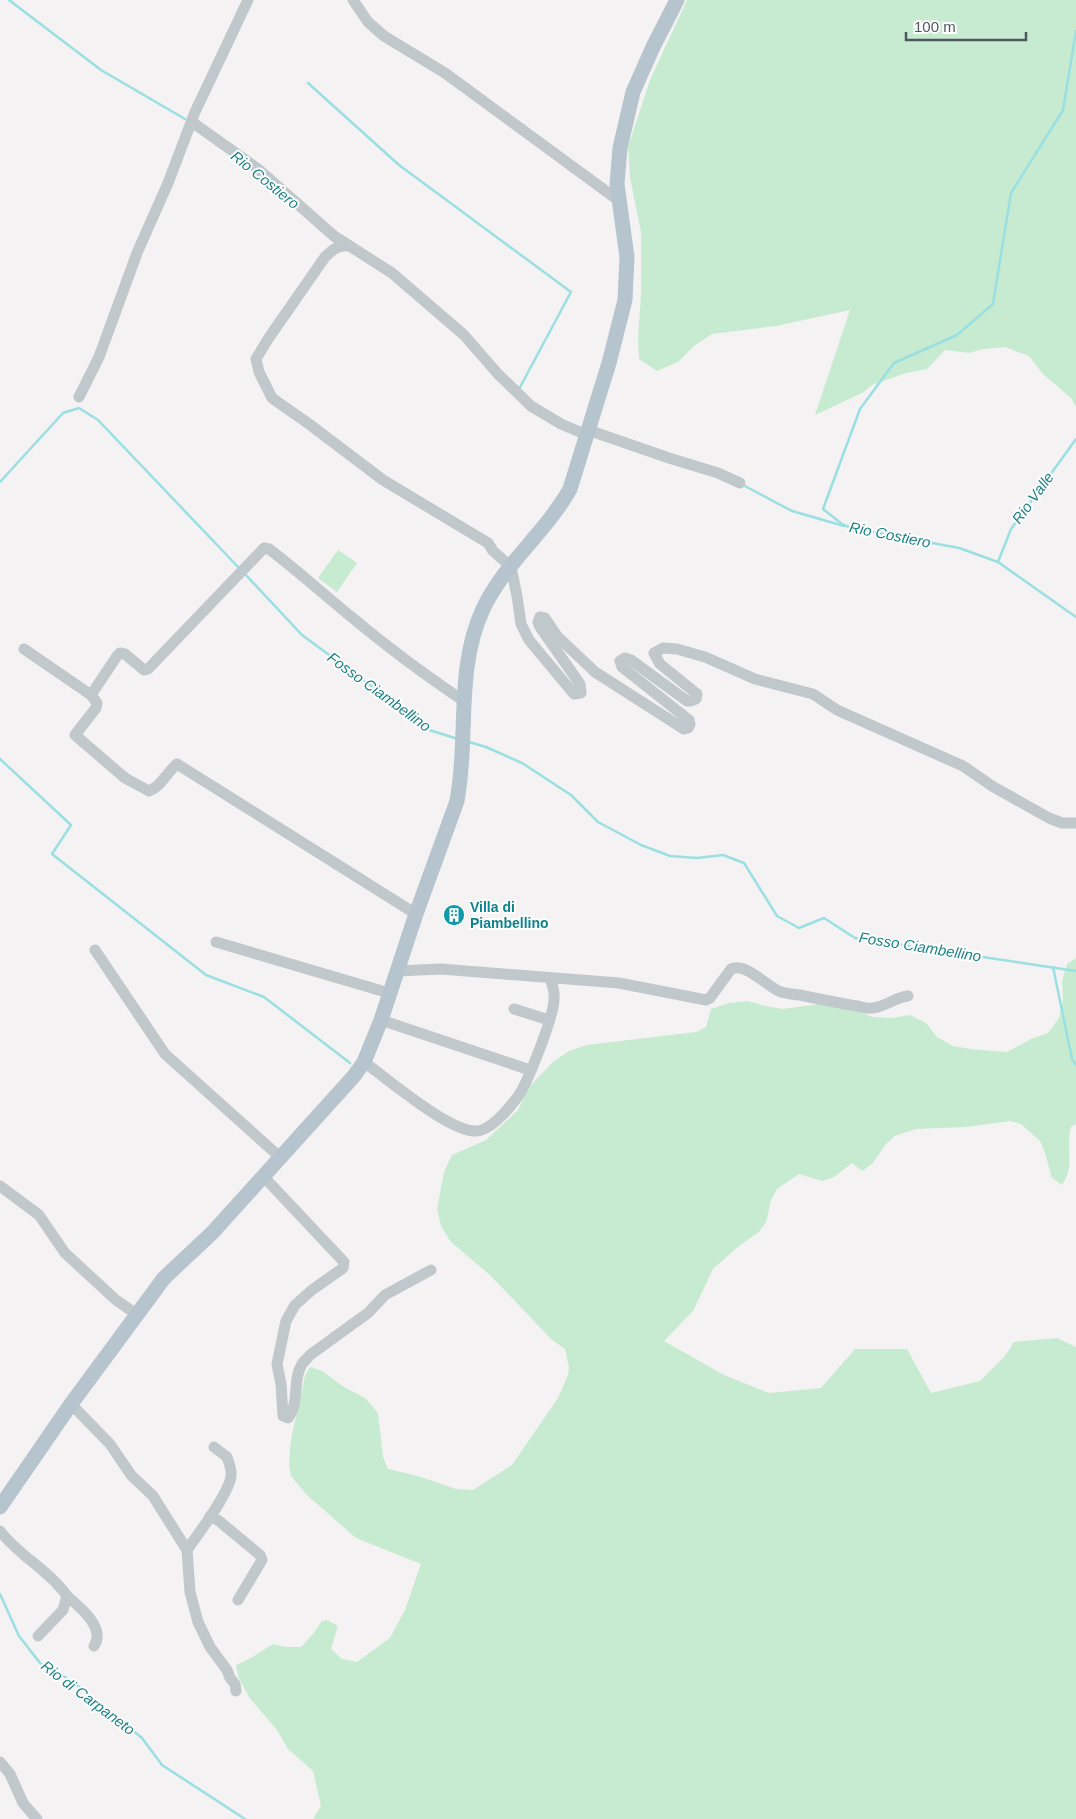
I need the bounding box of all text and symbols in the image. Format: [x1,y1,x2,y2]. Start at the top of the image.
scale bar [906,10,1026,42]
text: 100 m [914,18,956,35]
water label: Rio Costiero [228,147,303,212]
water label: Rio Valle [1008,469,1057,527]
water label: Rio Costiero [848,518,932,551]
water label: Fosso Ciambellino [324,648,434,735]
place label: Villa di Piambellino [470,899,549,931]
building icon: Villa di Piambellino [442,903,466,927]
water label: Fosso Ciambellino [858,928,982,965]
water label: Rio di Carpaneto [38,1657,138,1738]

